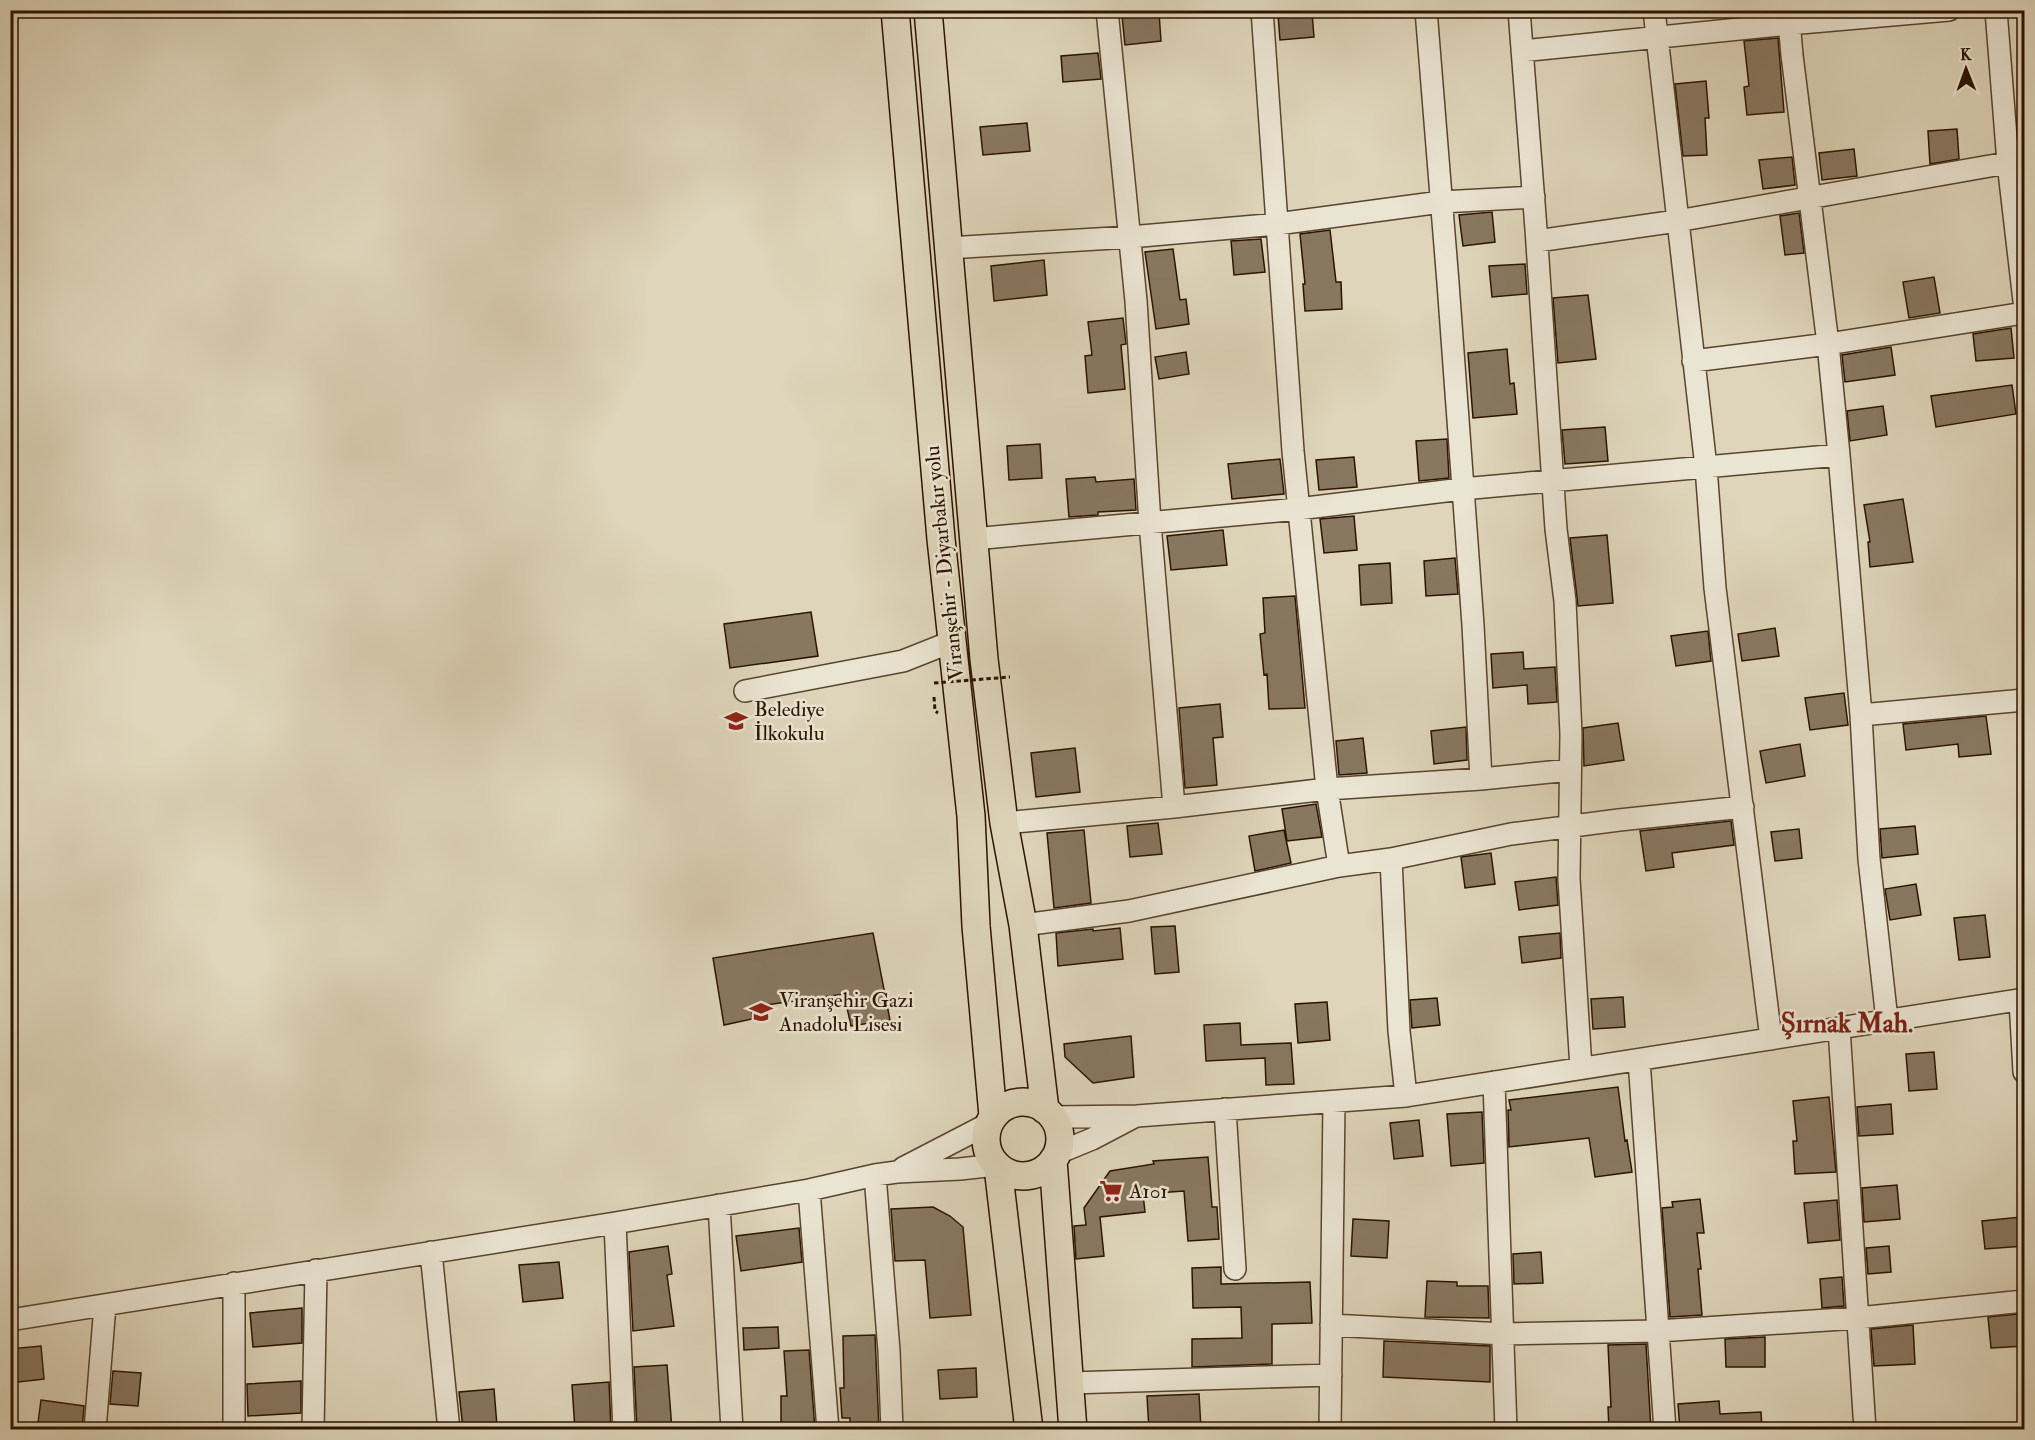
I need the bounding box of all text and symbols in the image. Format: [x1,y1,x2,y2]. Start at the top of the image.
north arrow [1936,39,1996,99]
text: K [1960,45,1972,65]
street label: Viranşehir - Diyarbakır yolu [919,444,970,682]
place label: Belediye İlkokulu [754,696,825,747]
school or university icon: Belediye İlkokulu [723,708,749,734]
place label: Viranşehir Gazi Anadolu Lisesi [778,987,914,1038]
school or university icon: Viranşehir Gazi Anadolu Lisesi [748,999,774,1025]
district label: Şırnak Mah. [1781,1007,1913,1040]
supermarket icon: A101 [1098,1178,1124,1204]
place label: A101 [1128,1178,1168,1205]

